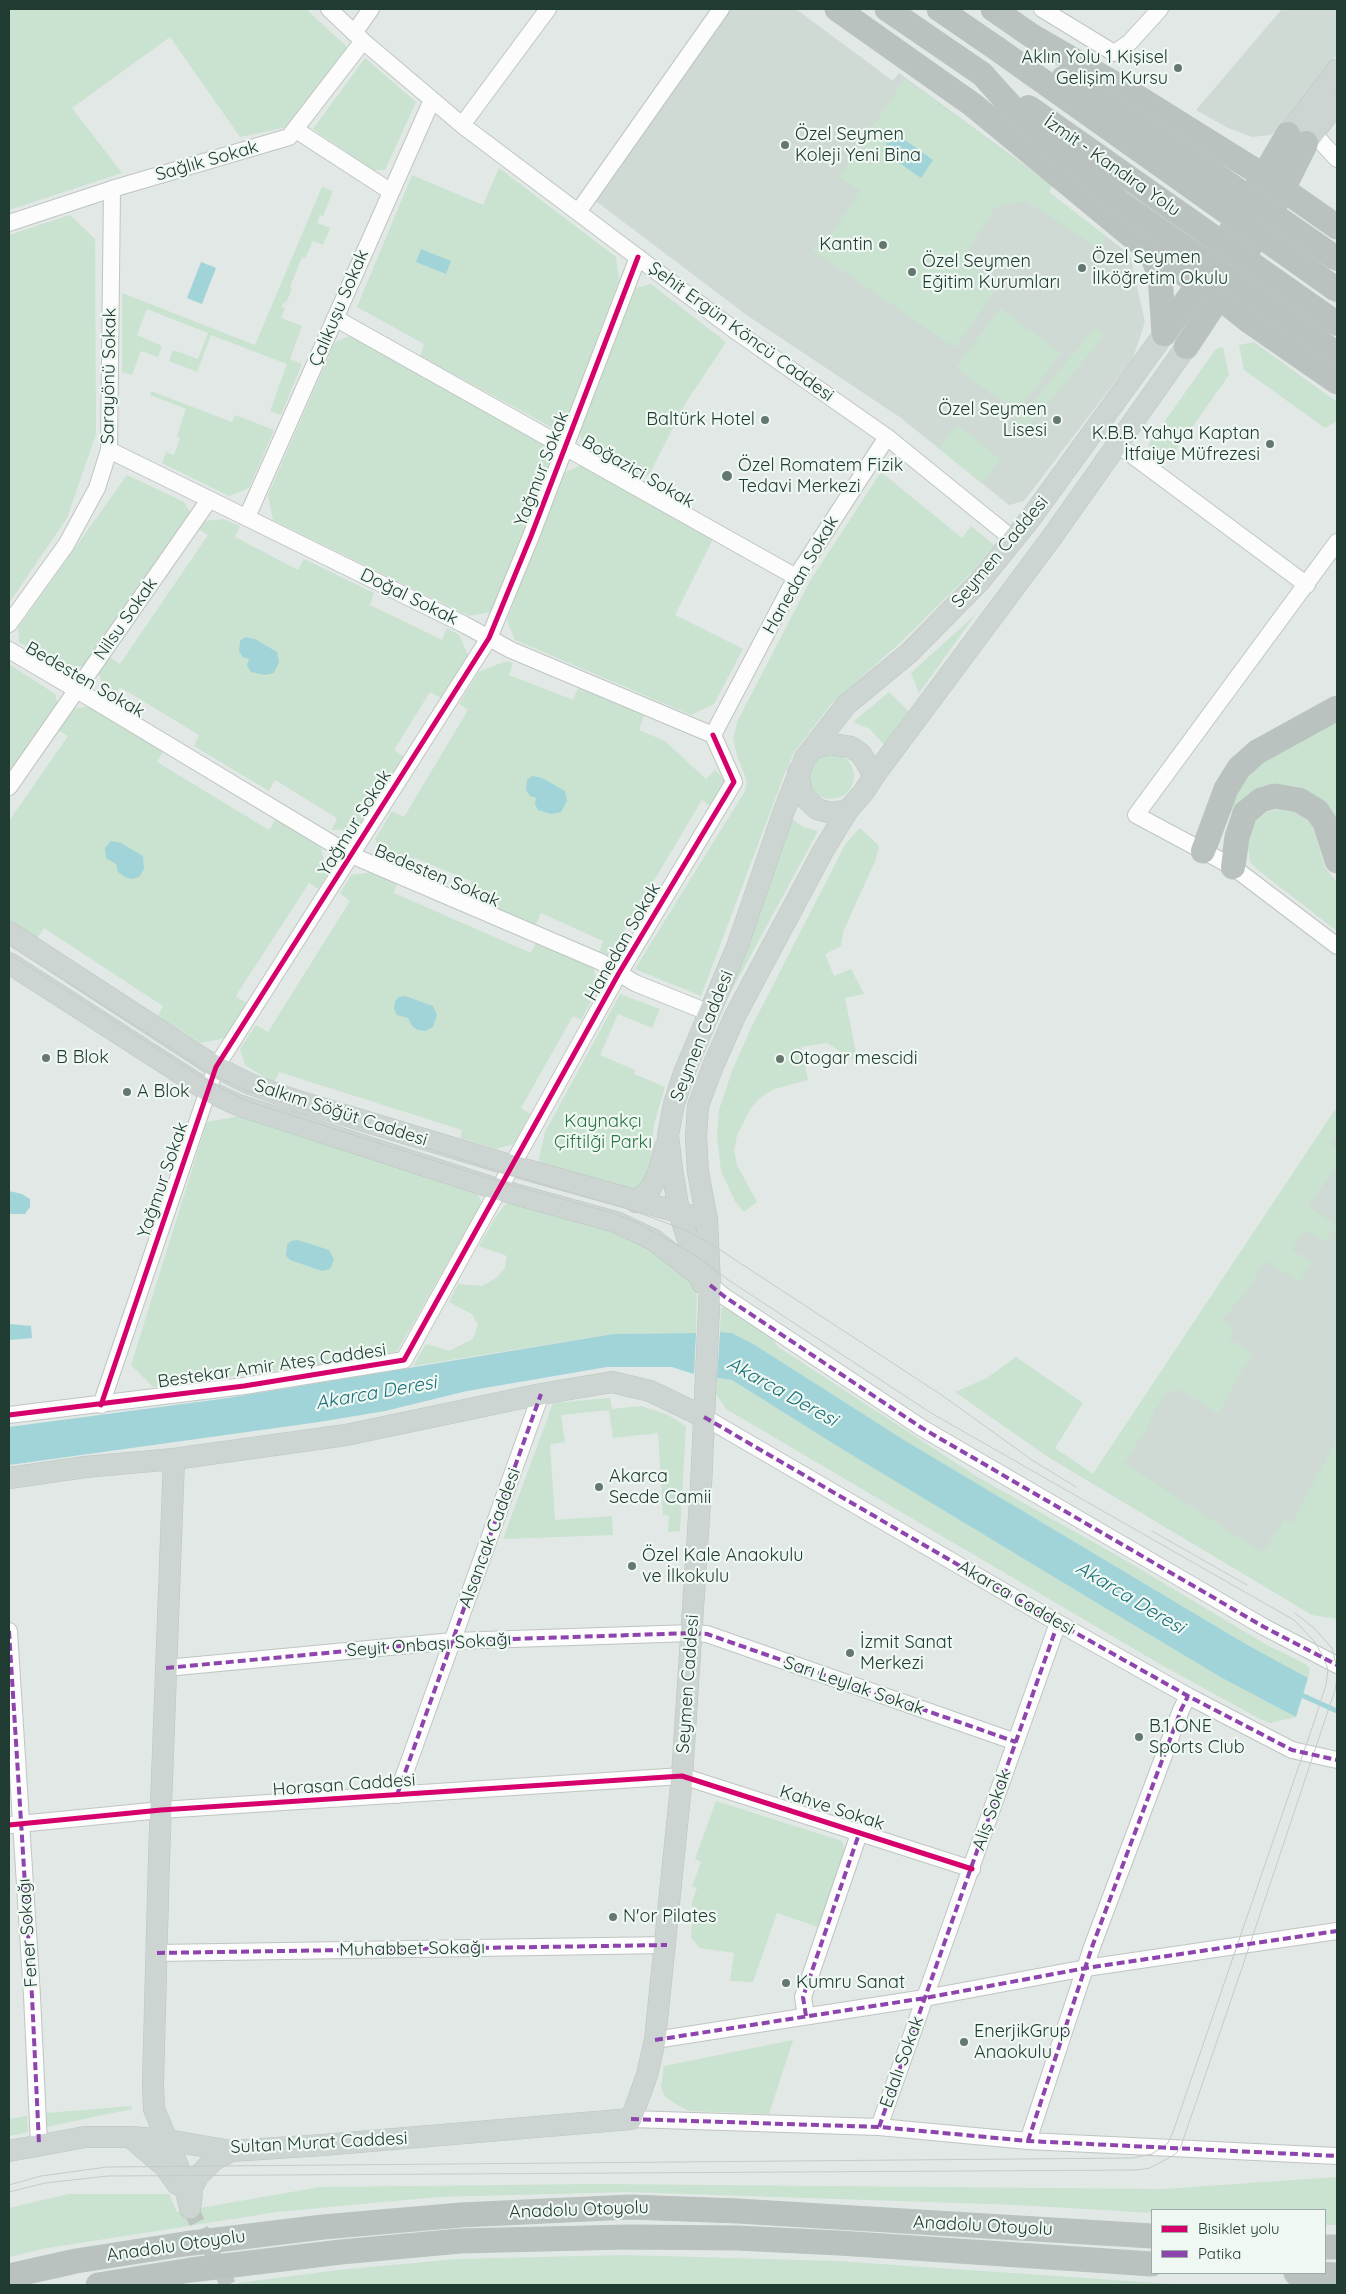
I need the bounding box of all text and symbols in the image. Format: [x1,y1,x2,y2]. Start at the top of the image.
place label: Aklın Yolu 1 Kişisel Gelişim Kursu [1021,47,1168,90]
marker: Aklın Yolu 1 Kişisel Gelişim Kursu [1172,62,1184,74]
street label: İzmit - Kandıra Yolu [1040,111,1184,221]
place label: Özel Seymen Koleji Yeni Bina [795,124,921,166]
street label: Sağlık Sokak [153,136,261,186]
marker: Özel Seymen Koleji Yeni Bina [779,139,791,151]
place label: Kantin [819,234,873,256]
marker: Kantin [877,239,889,251]
street label: Çalıkuşu Sokak [305,246,373,370]
place label: Özel Seymen İlköğretim Okulu [1092,247,1228,290]
place label: Özel Seymen Eğitim Kurumları [922,251,1060,294]
street label: Şehit Ergün Köncü Caddesi [644,258,838,406]
marker: Özel Seymen İlköğretim Okulu [1076,262,1088,274]
marker: Özel Seymen Eğitim Kurumları [906,266,918,278]
street label: Sarayönü Sokak [97,308,121,444]
place label: Özel Seymen Lisesi [938,399,1047,442]
street label: Yağmur Sokak [510,409,574,529]
place label: Baltürk Hotel [646,409,755,431]
marker: Baltürk Hotel [759,414,771,426]
marker: Özel Seymen Lisesi [1051,414,1063,426]
place label: K.B.B. Yahya Kaptan İtfaiye Müfrezesi [1092,423,1260,466]
street label: Boğaziçi Sokak [578,431,698,513]
marker: K.B.B. Yahya Kaptan İtfaiye Müfrezesi [1264,438,1276,450]
place label: Özel Romatem Fizik Tedavi Merkezi [738,455,903,498]
marker: Özel Romatem Fizik Tedavi Merkezi [720,469,734,483]
street label: Seymen Caddesi [947,492,1053,612]
street label: Hanedan Sokak [758,512,844,638]
street label: Doğal Sokak [357,564,461,630]
street label: Nilsu Sokak [90,574,162,664]
street label: Bedesten Sokak [22,637,148,723]
street label: Yağmur Sokak [314,766,396,880]
street label: Bedesten Sokak [371,840,503,912]
street label: Hanedan Sokak [580,879,666,1005]
street label: Seymen Caddesi [666,967,738,1105]
place label: B Blok [56,1047,109,1069]
place label: Otogar mescidi [790,1048,918,1070]
marker: B Blok [40,1052,52,1064]
marker: Otogar mescidi [774,1053,786,1065]
street label: Salkım Söğüt Caddesi [252,1075,430,1151]
place label: A Blok [137,1081,190,1103]
marker: A Blok [121,1086,133,1098]
park label: Kaynakçı Çiftilği Parkı [554,1111,652,1154]
street label: Yağmur Sokak [133,1119,193,1241]
street label: Bestekar Amir Ateş Caddesi [156,1339,388,1393]
water label: Akarca Deresi [723,1352,841,1432]
water label: Akarca Deresi [314,1371,438,1415]
street label: Alsancak Caddesi [455,1465,525,1611]
place label: Akarca Secde Camii [609,1466,711,1508]
marker: Akarca Secde Camii [593,1481,605,1493]
place label: Özel Kale Anaokulu ve İlkokulu [642,1545,803,1588]
street label: Akarca Caddesi [954,1556,1078,1640]
water label: Akarca Deresi [1072,1557,1188,1639]
marker: Özel Kale Anaokulu ve İlkokulu [626,1560,638,1572]
street label: Seymen Caddesi [672,1614,704,1754]
street label: Seyit Onbaşı Sokağı [346,1628,512,1662]
place label: İzmit Sanat Merkezi [860,1632,953,1675]
marker: İzmit Sanat Merkezi [844,1647,856,1659]
street label: Sarı Leylak Sokak [781,1652,927,1720]
place label: B.1 ONE Sports Club [1149,1716,1245,1758]
marker: B.1 ONE Sports Club [1133,1731,1145,1743]
street label: Aliş Sokak [968,1767,1016,1853]
street label: Horasan Caddesi [272,1769,416,1801]
street label: Kahve Sokak [777,1781,887,1835]
street label: Fener Sokağı [13,1878,43,1988]
place label: N'or Pilates [623,1906,717,1928]
marker: N'or Pilates [607,1911,619,1923]
street label: Muhabbet Sokağı [339,1937,485,1961]
place label: Kumru Sanat [796,1972,905,1994]
marker: Kumru Sanat [780,1977,792,1989]
street label: Edalı Sokak [875,2013,929,2111]
place label: EnerjikGrup Anaokulu [974,2021,1070,2064]
marker: EnerjikGrup Anaokulu [958,2036,970,2048]
street label: Sultan Murat Caddesi [230,2128,408,2158]
street label: Anadolu Otoyolu [509,2197,649,2223]
legend [1151,2209,1326,2274]
street label: Anadolu Otoyolu [913,2212,1053,2240]
text: Bisiklet yolu [1198,2219,1280,2238]
street label: Anadolu Otoyolu [105,2226,247,2266]
text: Patika [1198,2244,1241,2263]

